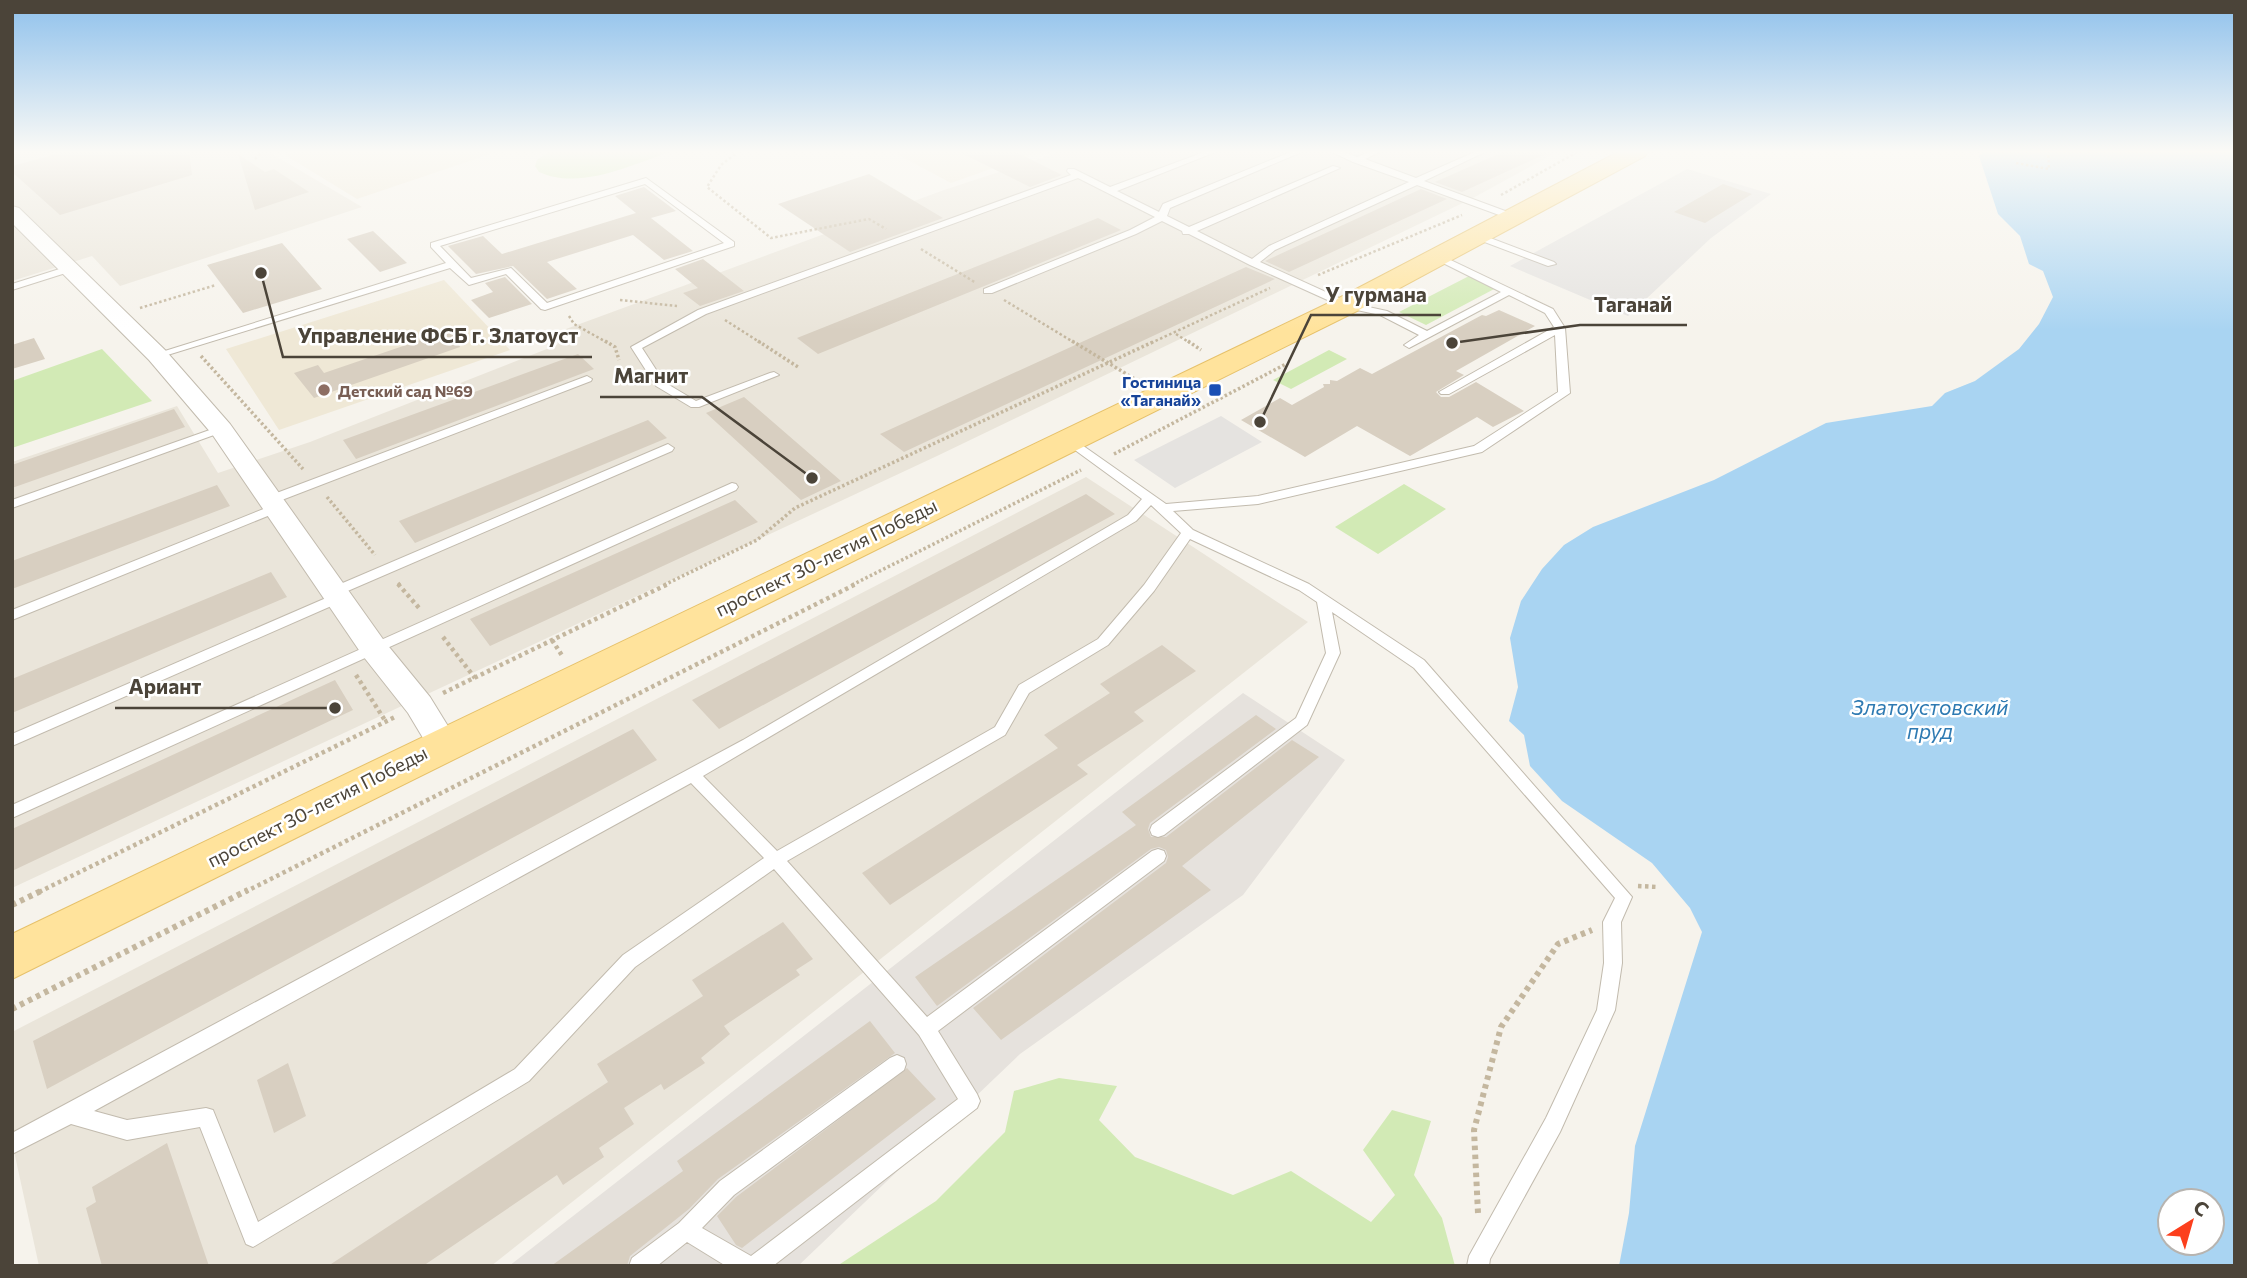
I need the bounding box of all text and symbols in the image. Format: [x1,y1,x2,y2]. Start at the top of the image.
callout: У гурмана [1311,273,1441,315]
text: У гурмана [1325,281,1427,306]
callout: Таганай [1580,283,1687,325]
text: Таганай [1594,291,1672,316]
callout: Управление ФСБ г. Златоуст [283,315,592,357]
text: Управление ФСБ г. Златоуст [298,322,578,347]
callout: Магнит [600,355,702,397]
text: Магнит [614,362,688,387]
place label: Гостиница «Таганай» [1121,372,1201,409]
place label: Детский сад №69 [338,381,473,400]
marker: Детский сад №69 [316,382,332,398]
marker: Гостиница «Таганай» [1207,382,1223,398]
street label: проспект 30-летия Победы [711,493,941,621]
callout: Ариант [115,666,216,708]
text: Ариант [129,673,201,698]
water label: Златоустовский пруд [1852,694,2008,743]
street label: проспект 30-летия Победы [203,740,431,872]
north arrow [2156,1187,2226,1257]
text: С [2189,1195,2214,1221]

